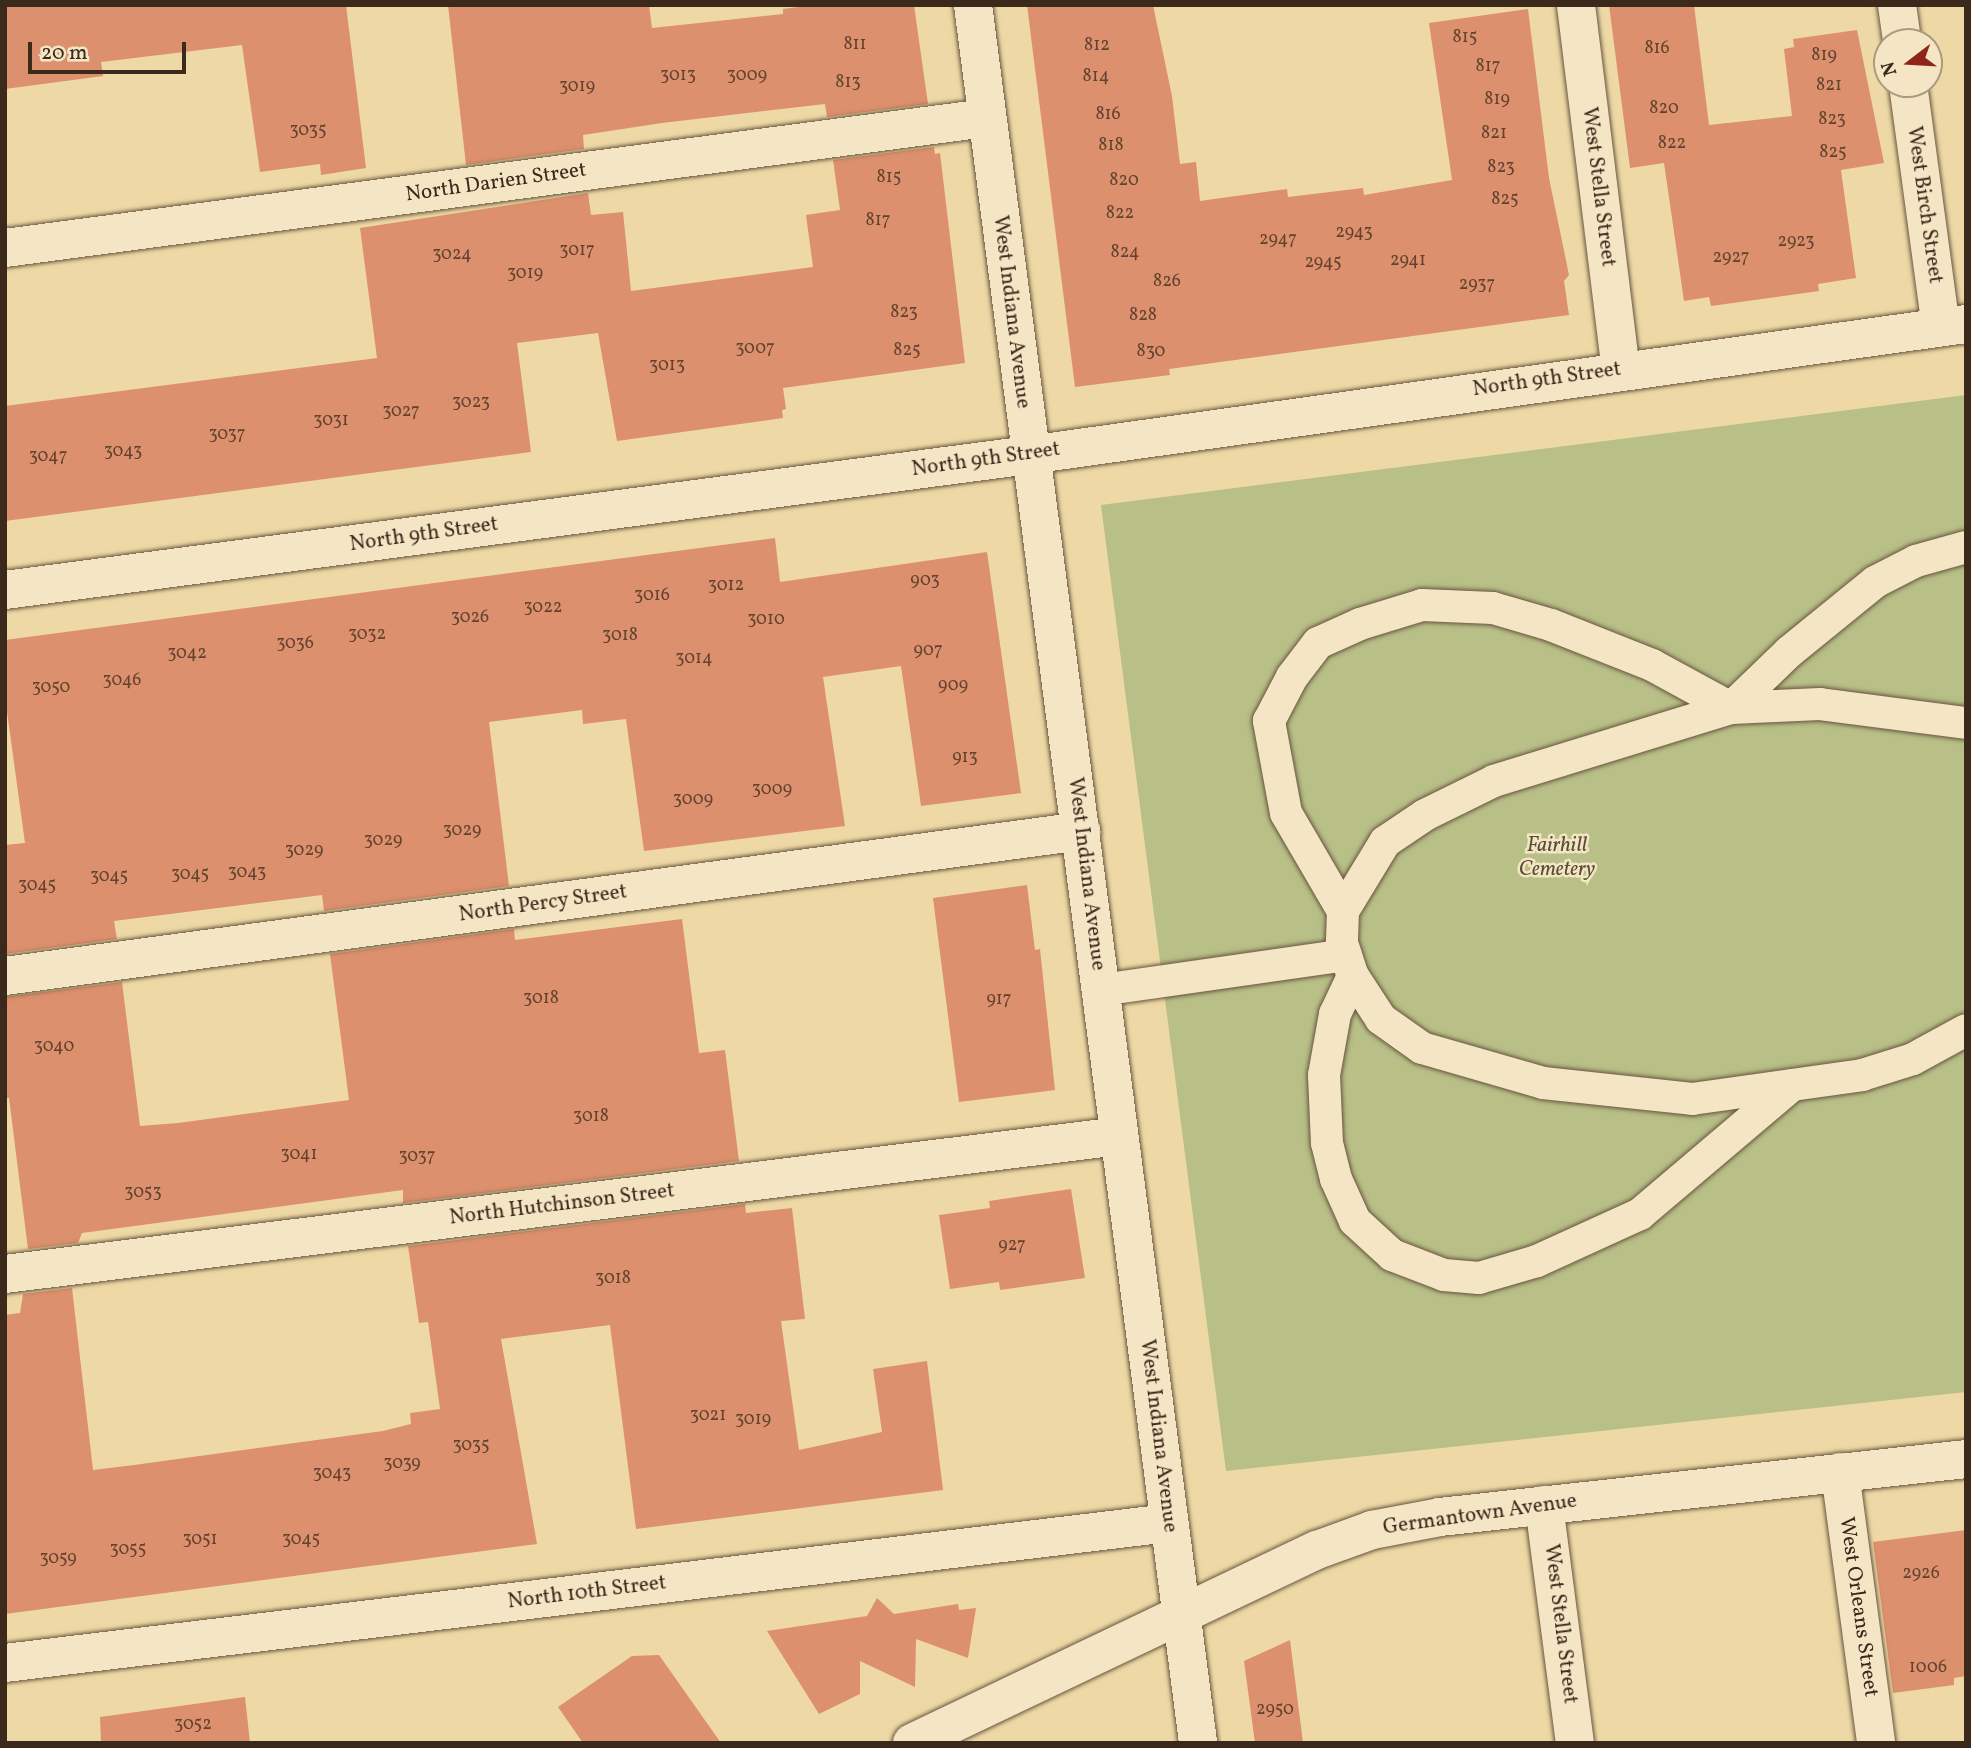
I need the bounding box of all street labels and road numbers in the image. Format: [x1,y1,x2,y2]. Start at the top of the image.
street label: West Stella Street [1576,106,1620,268]
street label: West Birch Street [1900,125,1948,285]
street label: North Darien Street [404,158,588,208]
street label: West Indiana Avenue [987,214,1035,410]
street label: North 9th Street [1471,357,1623,403]
street label: North 9th Street [910,437,1062,483]
street label: North 9th Street [348,512,500,558]
street label: West Indiana Avenue [1062,776,1110,972]
street label: North Percy Street [457,880,629,928]
street label: North Hutchinson Street [448,1179,676,1231]
street label: West Indiana Avenue [1134,1338,1182,1534]
street label: Germantown Avenue [1381,1489,1579,1541]
street label: West Orleans Street [1833,1515,1883,1699]
street label: West Stella Street [1538,1543,1582,1705]
street label: North 10th Street [506,1571,668,1615]

